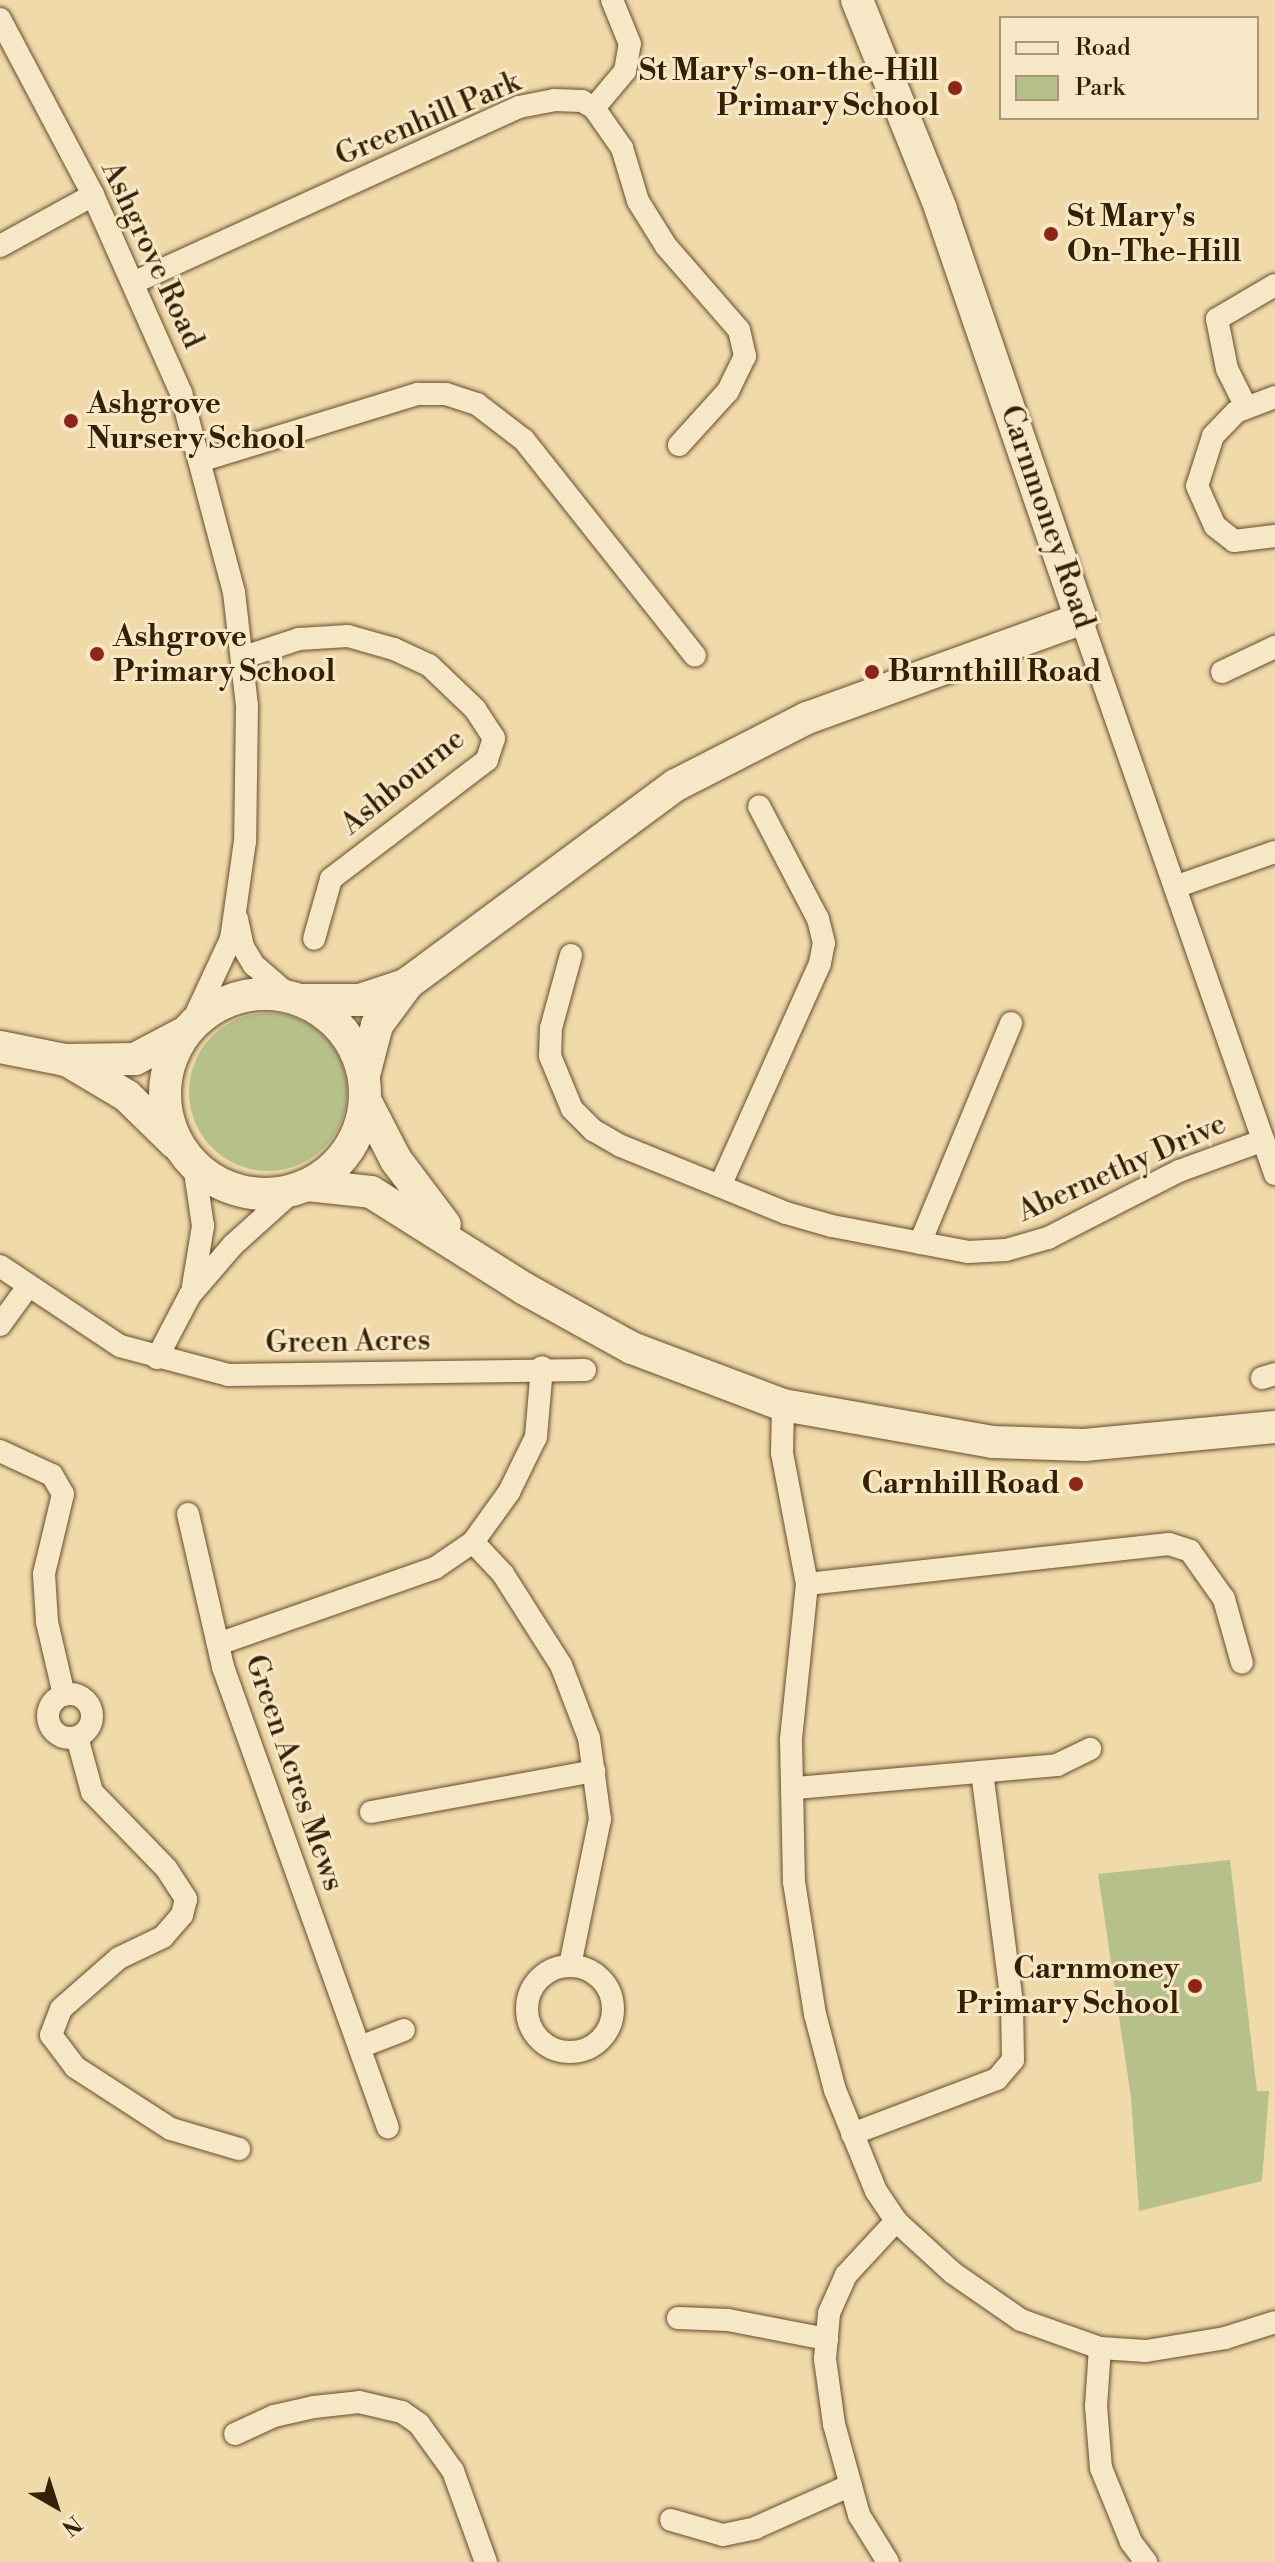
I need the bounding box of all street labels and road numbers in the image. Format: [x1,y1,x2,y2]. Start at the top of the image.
street label: Greenhill Park [330,64,526,174]
street label: Ashgrove Road [93,156,211,354]
street label: Carnmoney Road [992,401,1102,633]
street label: Ashbourne [334,721,472,843]
street label: Abernethy Drive [1012,1106,1232,1230]
street label: Green Acres [265,1323,431,1361]
street label: Green Acres Mews [237,1650,351,1896]

